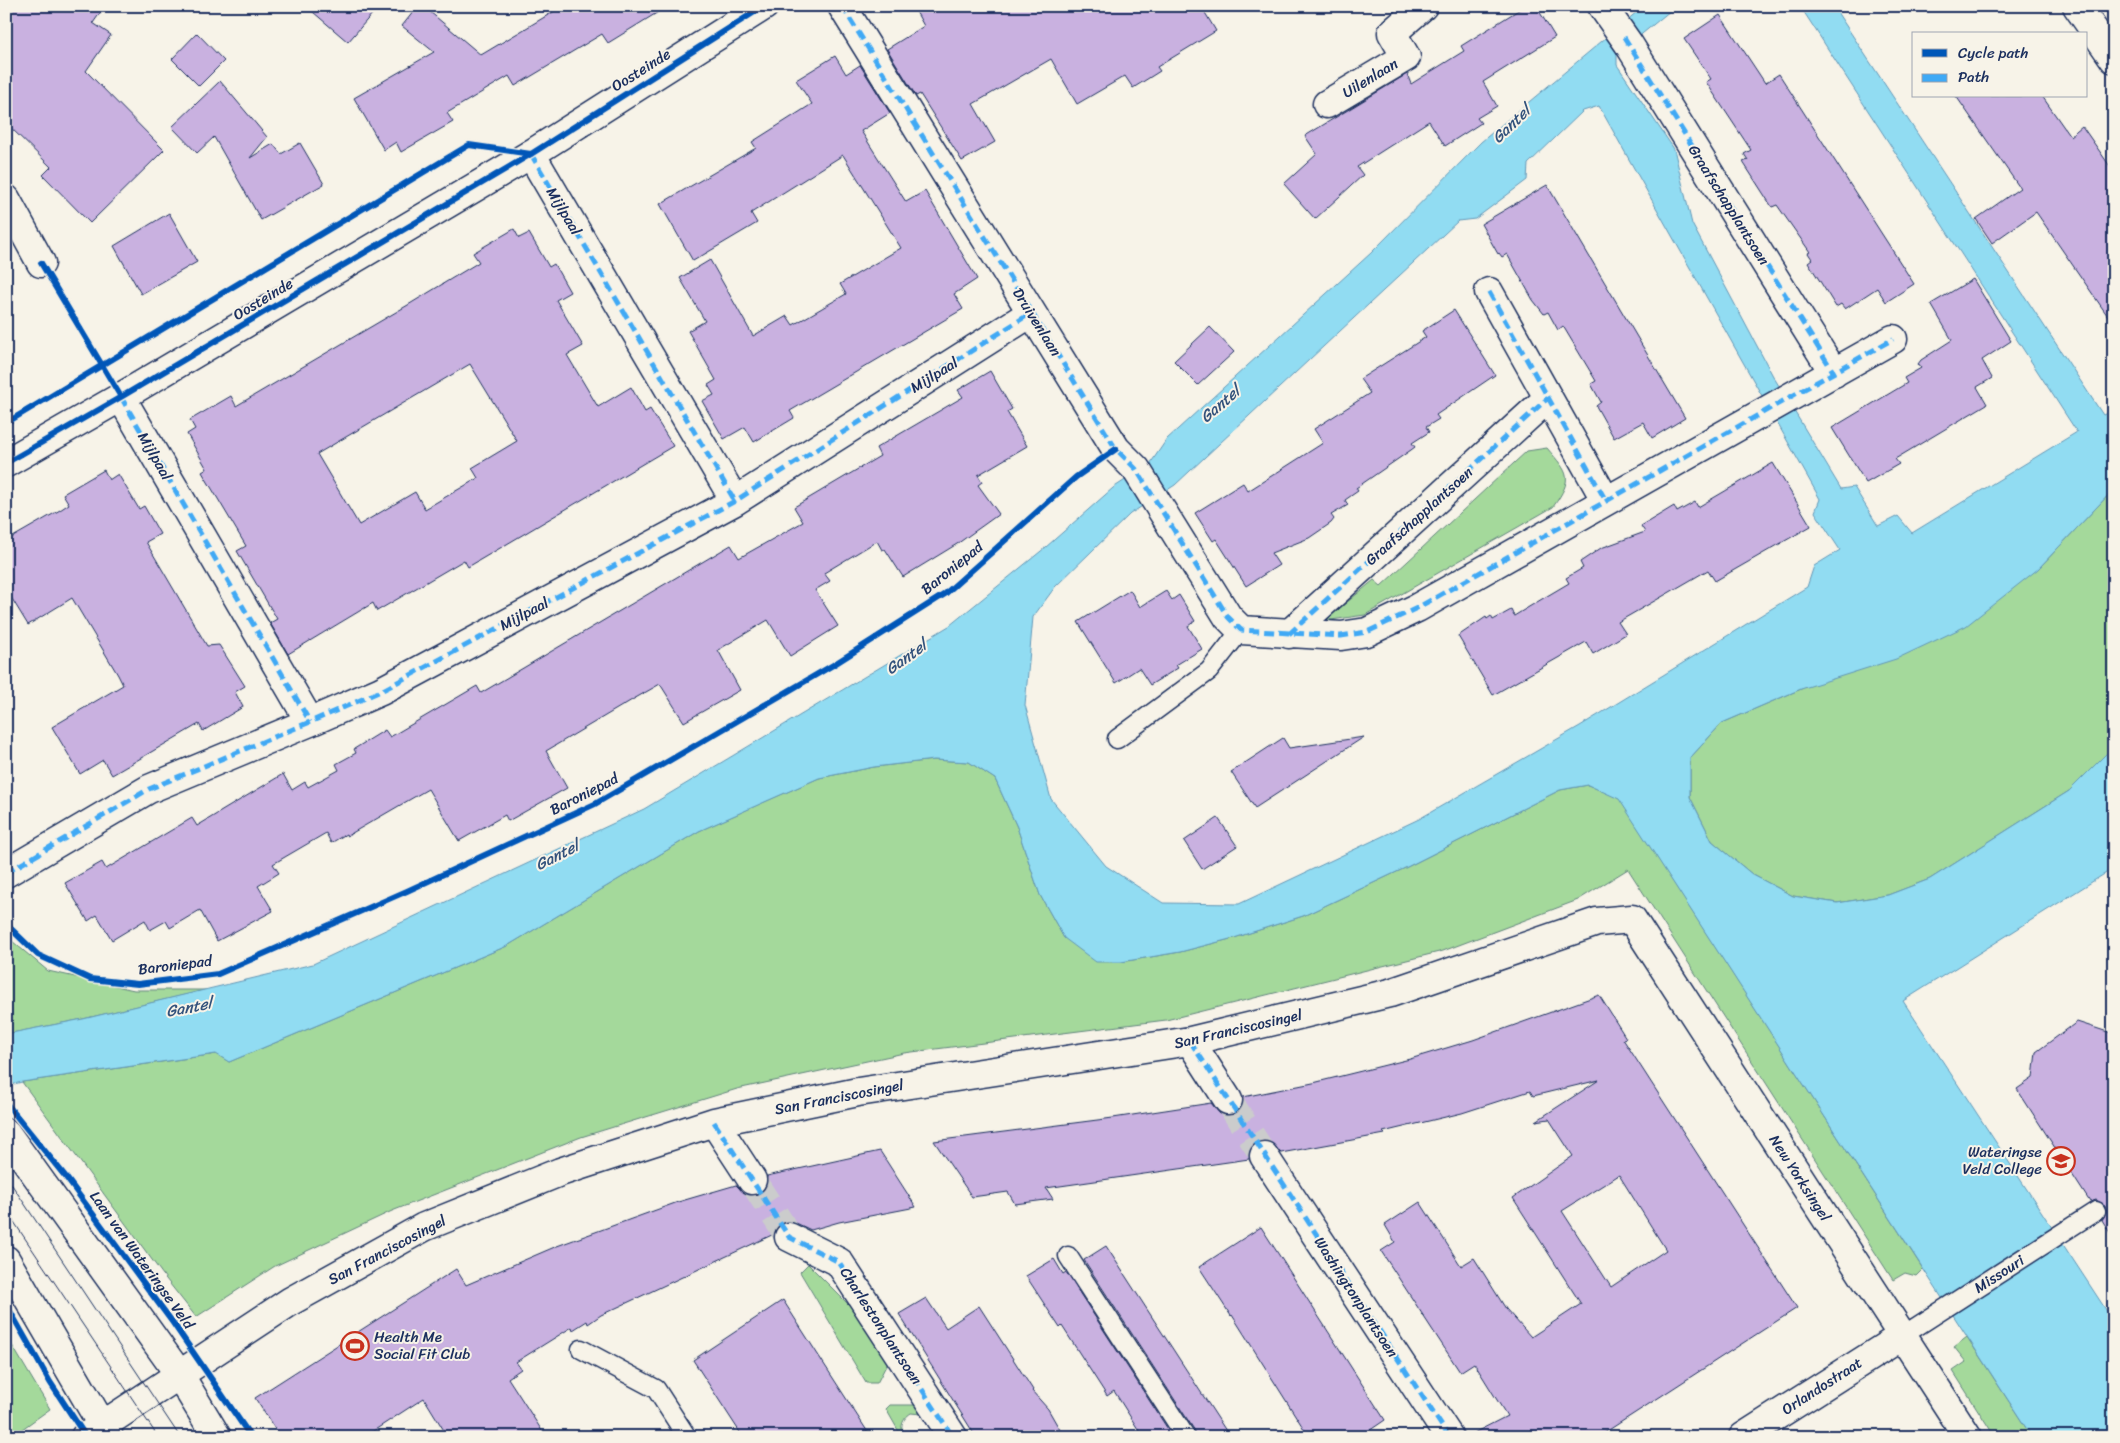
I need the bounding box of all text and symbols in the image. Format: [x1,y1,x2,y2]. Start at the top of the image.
legend [1912,32,2088,98]
text: Cycle path [1958,40,2029,66]
street label: Oosteinde [606,41,676,99]
street label: Uilenlaan [1337,51,1403,105]
text: Path [1958,64,1989,90]
water label: Gantel [1484,95,1540,151]
street label: Graafschapplantsoen [1681,139,1777,271]
street label: Mijlpaal [539,182,589,241]
street label: Oosteinde [228,271,298,327]
street label: Druivenlaan [1006,282,1068,362]
street label: Mijlpaal [905,350,964,400]
water label: Gantel [1193,376,1250,430]
street label: Mijlpaal [131,427,180,486]
street label: Graafschapplantsoen [1359,460,1479,572]
street label: Baroniepad [915,534,990,601]
street label: Mijlpaal [495,590,554,638]
water label: Gantel [879,630,936,682]
street label: Baroniepad [545,765,624,822]
water label: Gantel [530,830,587,878]
street label: Baroniepad [137,947,214,982]
water label: Gantel [163,988,218,1026]
street label: San Franciscosingel [1171,1001,1305,1056]
street label: San Franciscosingel [772,1072,906,1122]
street label: New Yorksingel [1762,1129,1838,1227]
place label: Wateringse Veld College [1962,1139,2042,1182]
school or university icon: Wateringse Veld College [2046,1146,2076,1176]
street label: Laan van Wateringse Veld [83,1185,202,1336]
street label: San Franciscosingel [323,1207,451,1292]
street label: Washingtonplantsoen [1307,1231,1405,1363]
street label: Missouri [1968,1247,2030,1300]
street label: Charlestonplantsoen [833,1262,929,1390]
place label: Health Me Social Fit Club [374,1324,470,1367]
sports icon: Health Me Social Fit Club [340,1331,370,1361]
street label: Orlandostraat [1776,1350,1868,1422]

